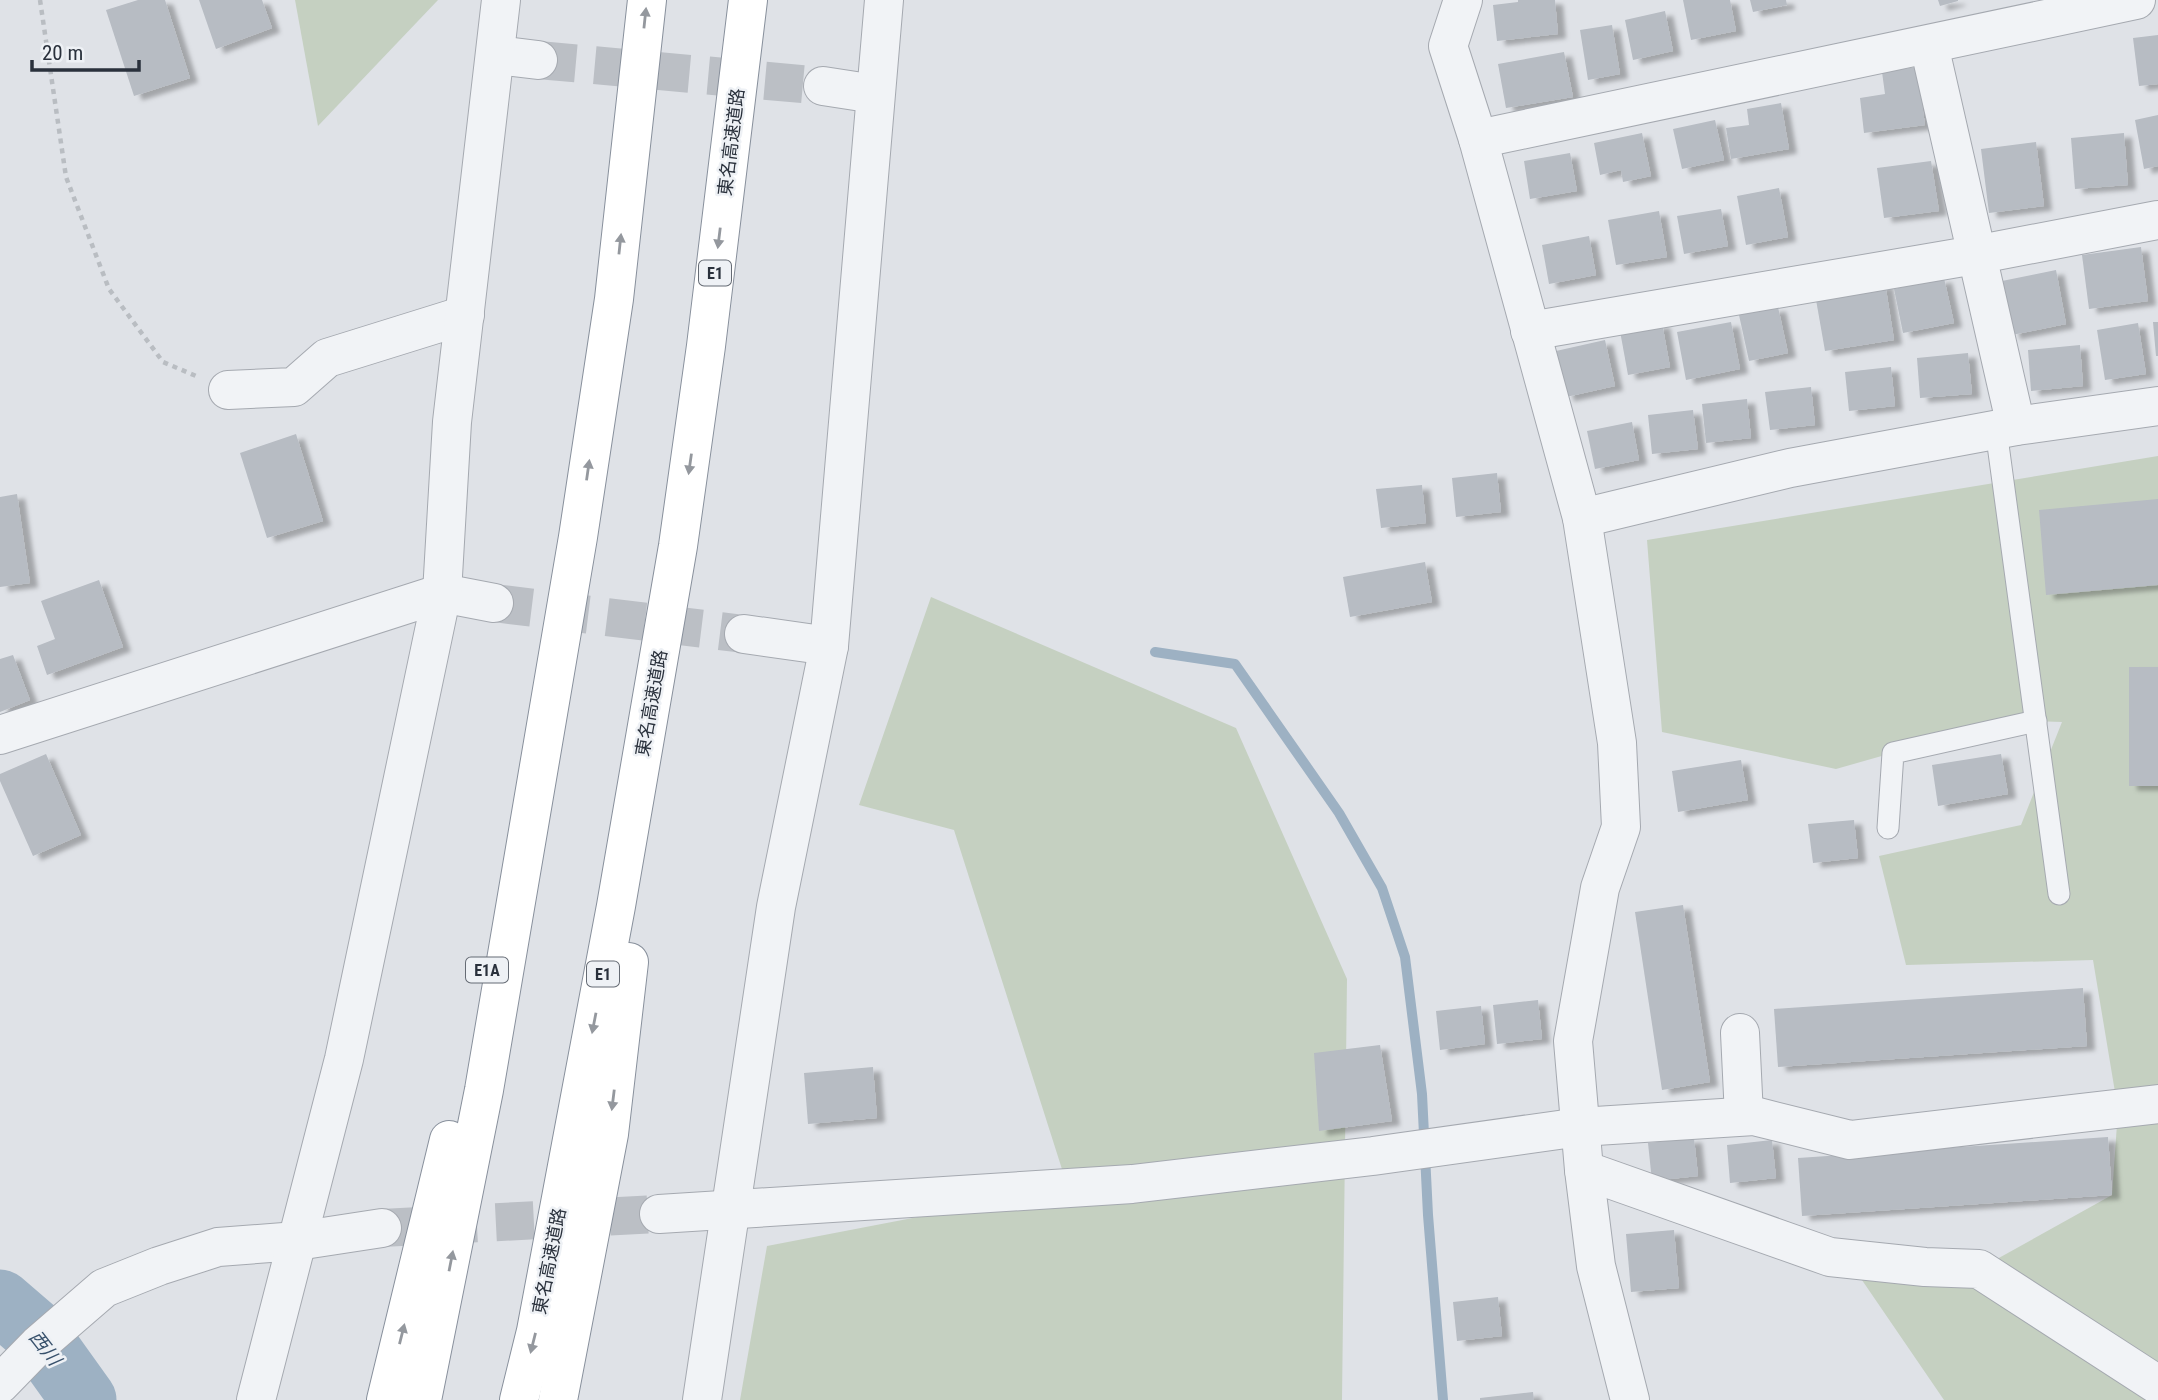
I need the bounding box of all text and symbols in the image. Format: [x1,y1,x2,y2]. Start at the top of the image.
one-way arrow [640,7,651,29]
scale bar [32,28,138,72]
text: 20 m [42,41,83,65]
street label: 東名高速道路 [714,87,748,197]
one-way arrow [713,227,724,249]
one-way arrow [614,233,625,255]
road number: E1 [699,260,731,286]
one-way arrow [684,453,695,475]
one-way arrow [583,459,594,481]
street label: 東名高速道路 [631,648,671,758]
road number: E1A [466,958,508,982]
road number: E1 [587,962,619,986]
one-way arrow [588,1012,599,1034]
one-way arrow [607,1090,618,1112]
street label: 東名高速道路 [528,1206,570,1316]
one-way arrow [445,1250,456,1272]
one-way arrow [397,1323,408,1345]
water label: 西川 [24,1326,67,1372]
one-way arrow [527,1332,538,1354]

